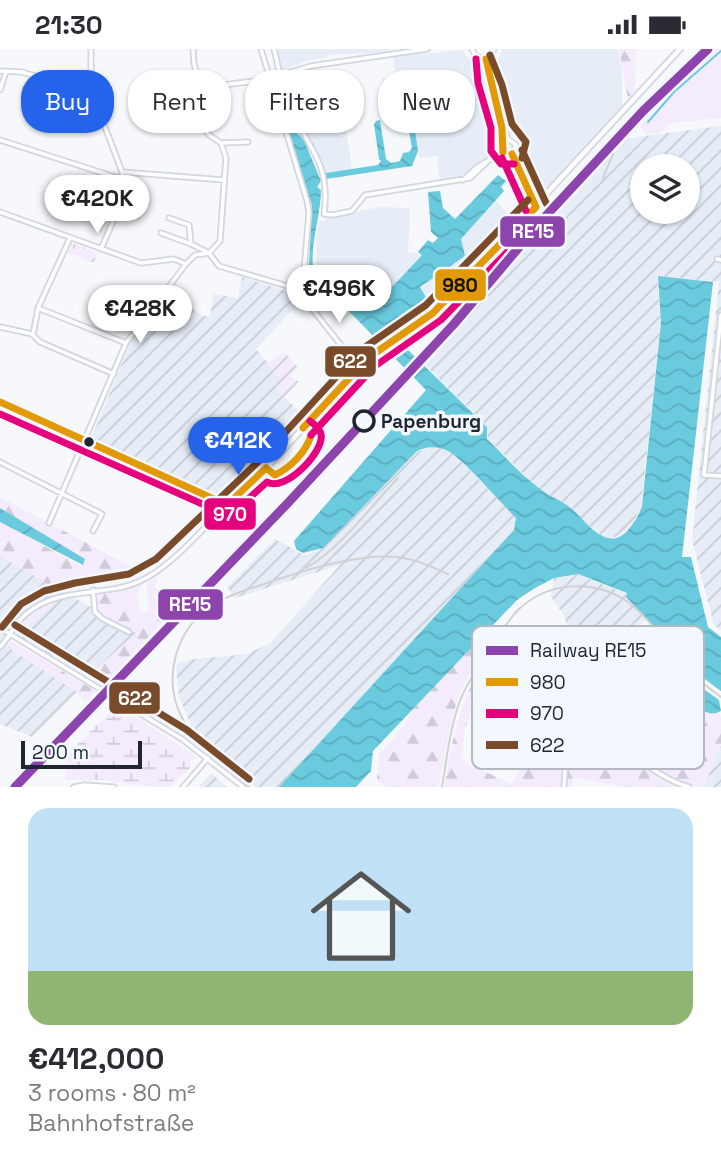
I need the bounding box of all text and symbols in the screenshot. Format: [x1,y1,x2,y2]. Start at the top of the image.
text: 21:30 [35,8,103,42]
chip: Buy [21,70,114,133]
chip: Rent [128,70,231,133]
chip: Filters [245,70,364,133]
chip: New [378,70,475,133]
map controls [630,154,700,224]
button: layers [630,154,700,224]
pin: €420K [48,176,146,235]
text: €420K [60,183,134,213]
line badge: RE15 [499,215,566,248]
text: RE15 [512,219,554,244]
pin: €496K [290,265,388,325]
line badge: 980 [434,268,487,302]
text: €496K [302,273,376,303]
text: 980 [442,273,478,298]
pin: €428K [91,285,189,345]
text: €428K [104,293,176,323]
line badge: 622 [324,345,377,378]
text: 622 [333,349,367,374]
place label: Papenburg [381,409,481,434]
marker: Papenburg [353,410,375,432]
pin: €412K [189,417,287,477]
text: €412K [204,425,272,455]
unlabelled marker [82,435,96,449]
line badge: 970 [203,497,257,531]
text: 970 [213,502,247,527]
line badge: RE15 [157,588,224,621]
text: RE15 [169,592,211,617]
legend [472,626,704,769]
text: Railway RE15 [530,638,647,663]
text: 980 [530,670,566,695]
line badge: 622 [108,681,161,715]
text: 622 [118,686,152,711]
text: 970 [530,701,564,726]
text: 622 [530,733,564,758]
scale bar [21,738,142,770]
text: 200 m [32,740,89,765]
icon: home [298,853,424,979]
text: €412,000 [28,1039,164,1078]
text: 3 rooms · 80 m² [28,1078,196,1108]
text: Bahnhofstraße [28,1108,195,1138]

